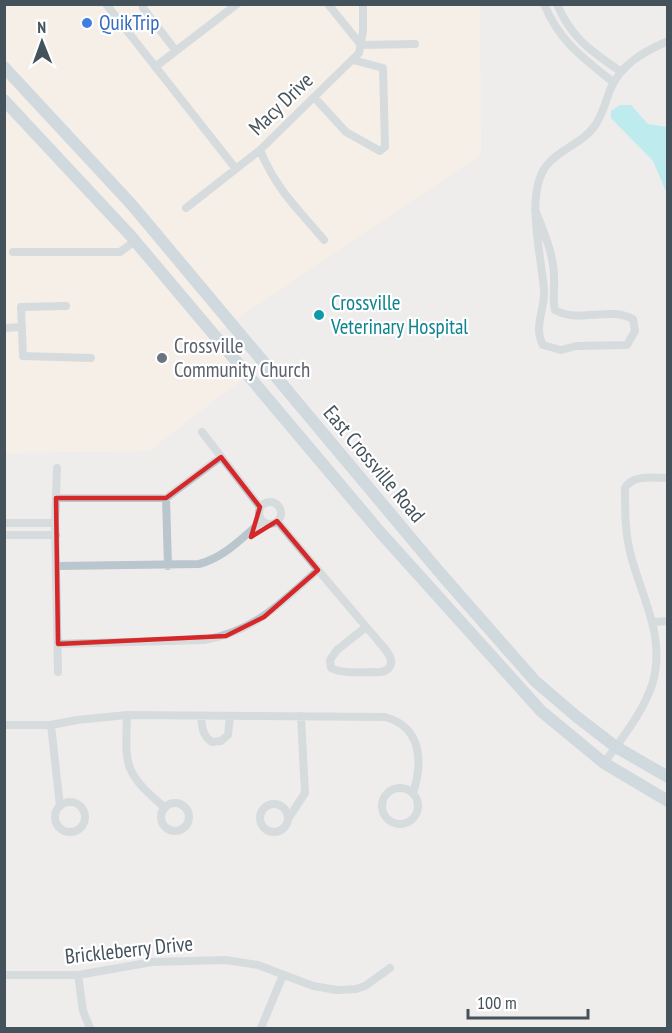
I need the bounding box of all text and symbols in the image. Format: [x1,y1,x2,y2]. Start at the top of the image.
place label: QuikTrip [99,9,159,36]
north arrow [12,12,72,72]
marker: QuikTrip [80,16,94,30]
text: N [37,17,46,37]
street label: Macy Drive [243,67,318,141]
place label: Crossville Veterinary Hospital [330,289,468,340]
marker: Crossville Veterinary Hospital [312,308,326,322]
place label: Crossville Community Church [174,332,310,383]
marker: Crossville Community Church [155,351,169,365]
street label: East Crossville Road [318,400,431,528]
street label: Brickleberry Drive [64,929,194,970]
scale bar [468,982,588,1020]
text: 100 m [477,991,517,1014]

